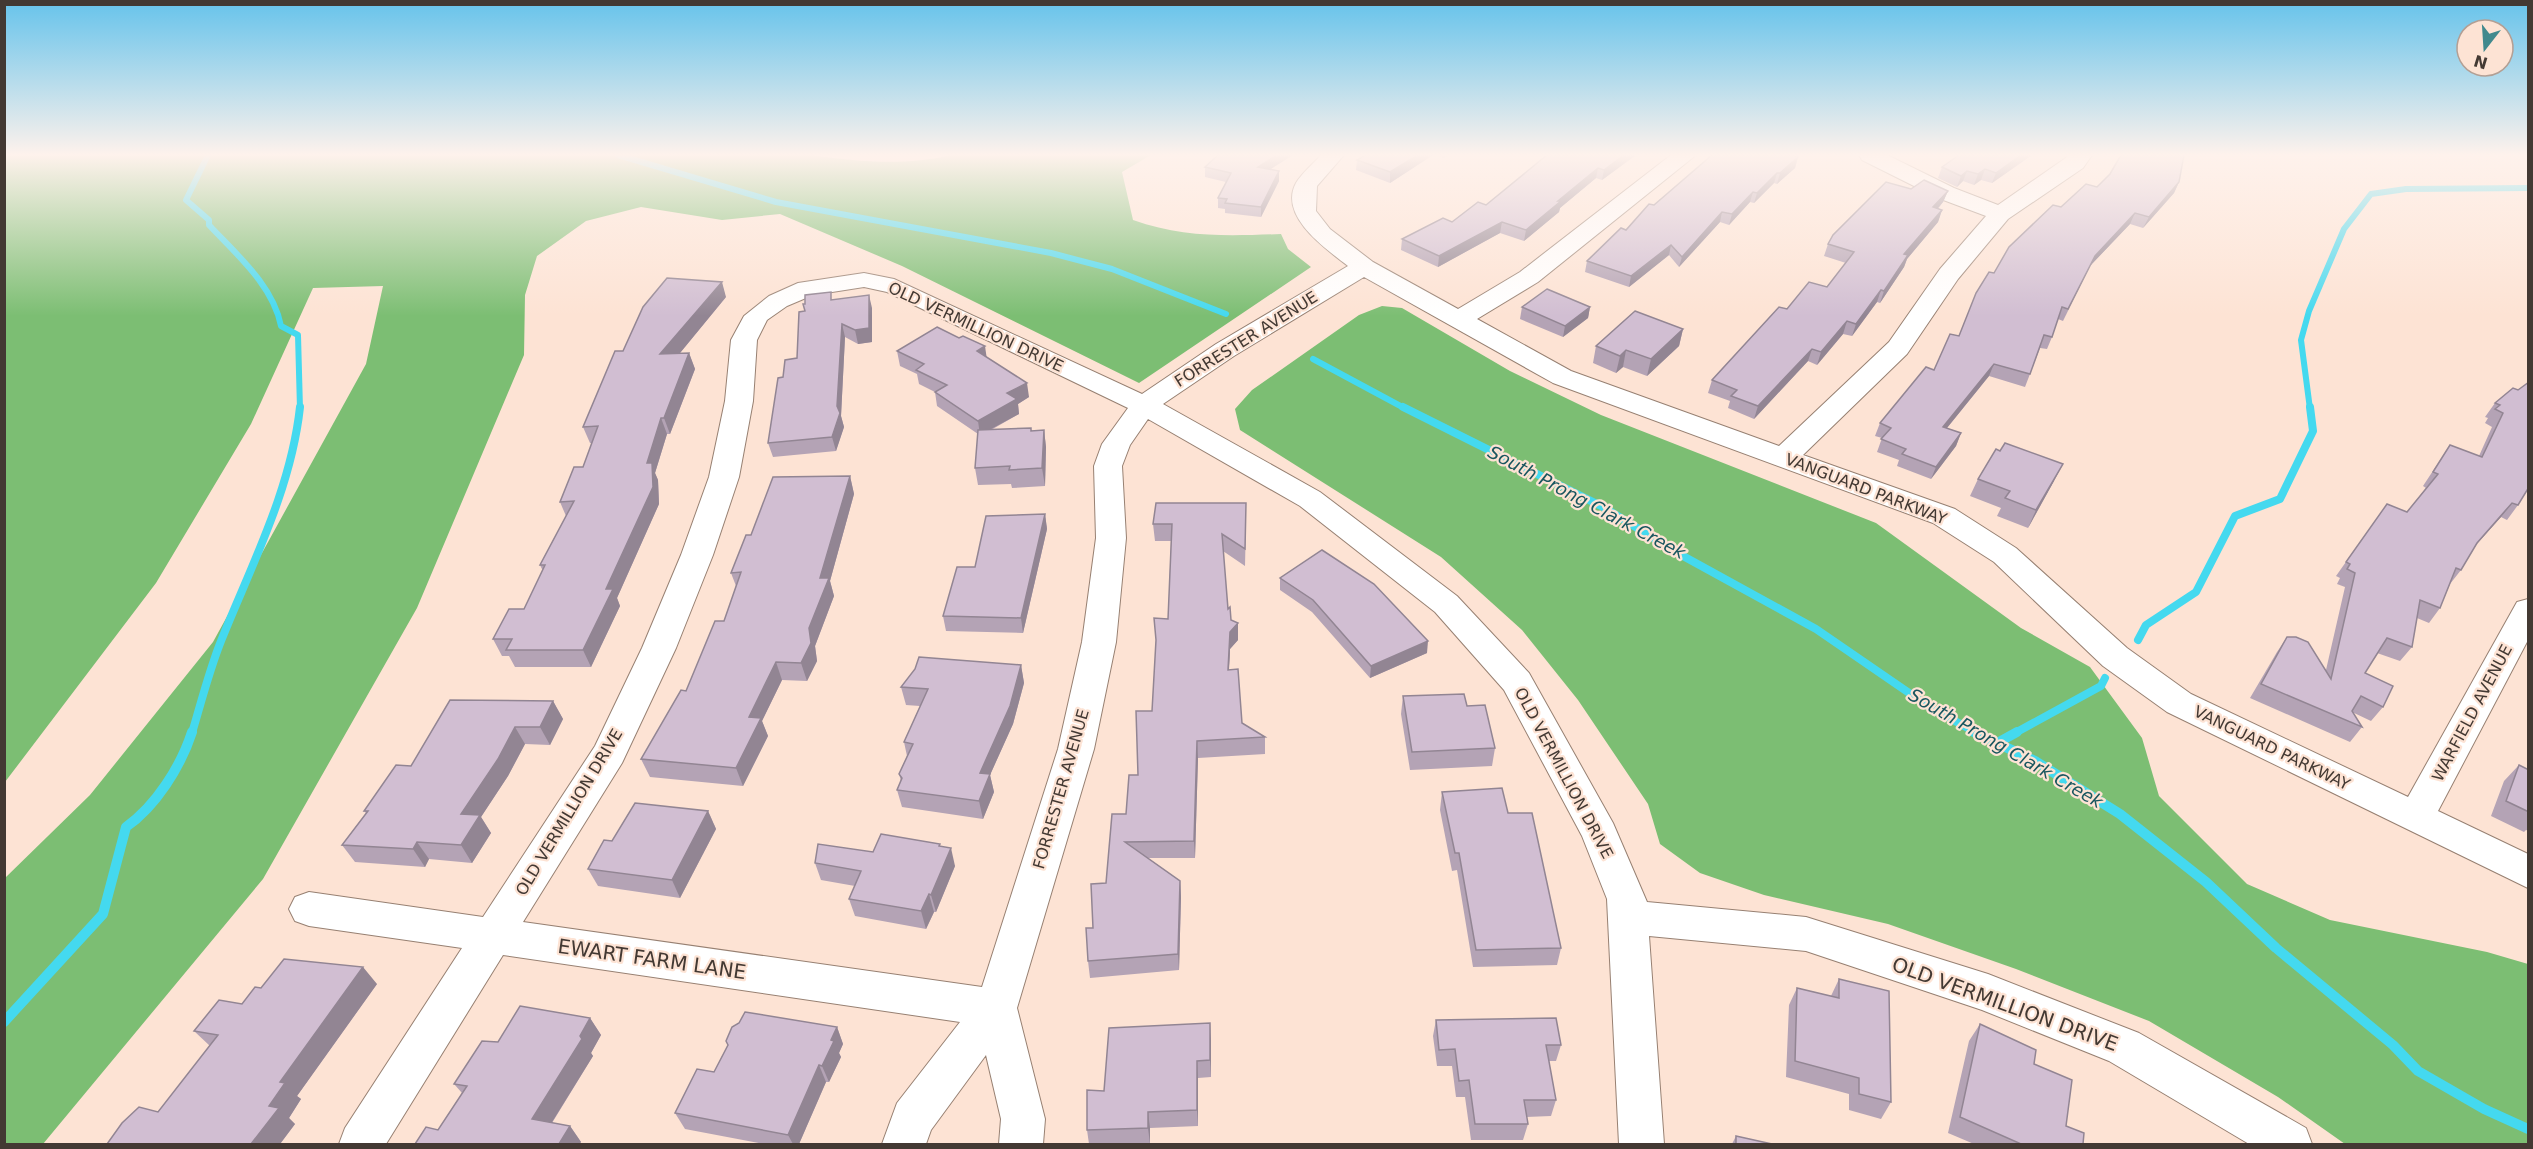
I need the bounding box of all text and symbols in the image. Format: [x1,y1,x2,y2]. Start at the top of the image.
north arrow [2455,18,2515,78]
text: N [2472,51,2490,73]
street label: OLD VERMILLION DRIVE [885,278,1067,376]
street label: FORRESTER AVENUE [1171,287,1321,391]
water label: South Prong Clark Creek [1485,441,1691,564]
street label: VANGUARD PARKWAY [1783,449,1950,529]
street label: WARFIELD AVENUE [2428,641,2516,785]
street label: OLD VERMILLION DRIVE [1511,684,1617,862]
water label: South Prong Clark Creek [1905,684,2108,813]
street label: VANGUARD PARKWAY [2191,702,2353,794]
street label: FORRESTER AVENUE [1029,707,1093,871]
street label: OLD VERMILLION DRIVE [512,725,626,899]
street label: EWART FARM LANE [556,934,748,984]
street label: OLD VERMILLION DRIVE [1889,952,2121,1056]

